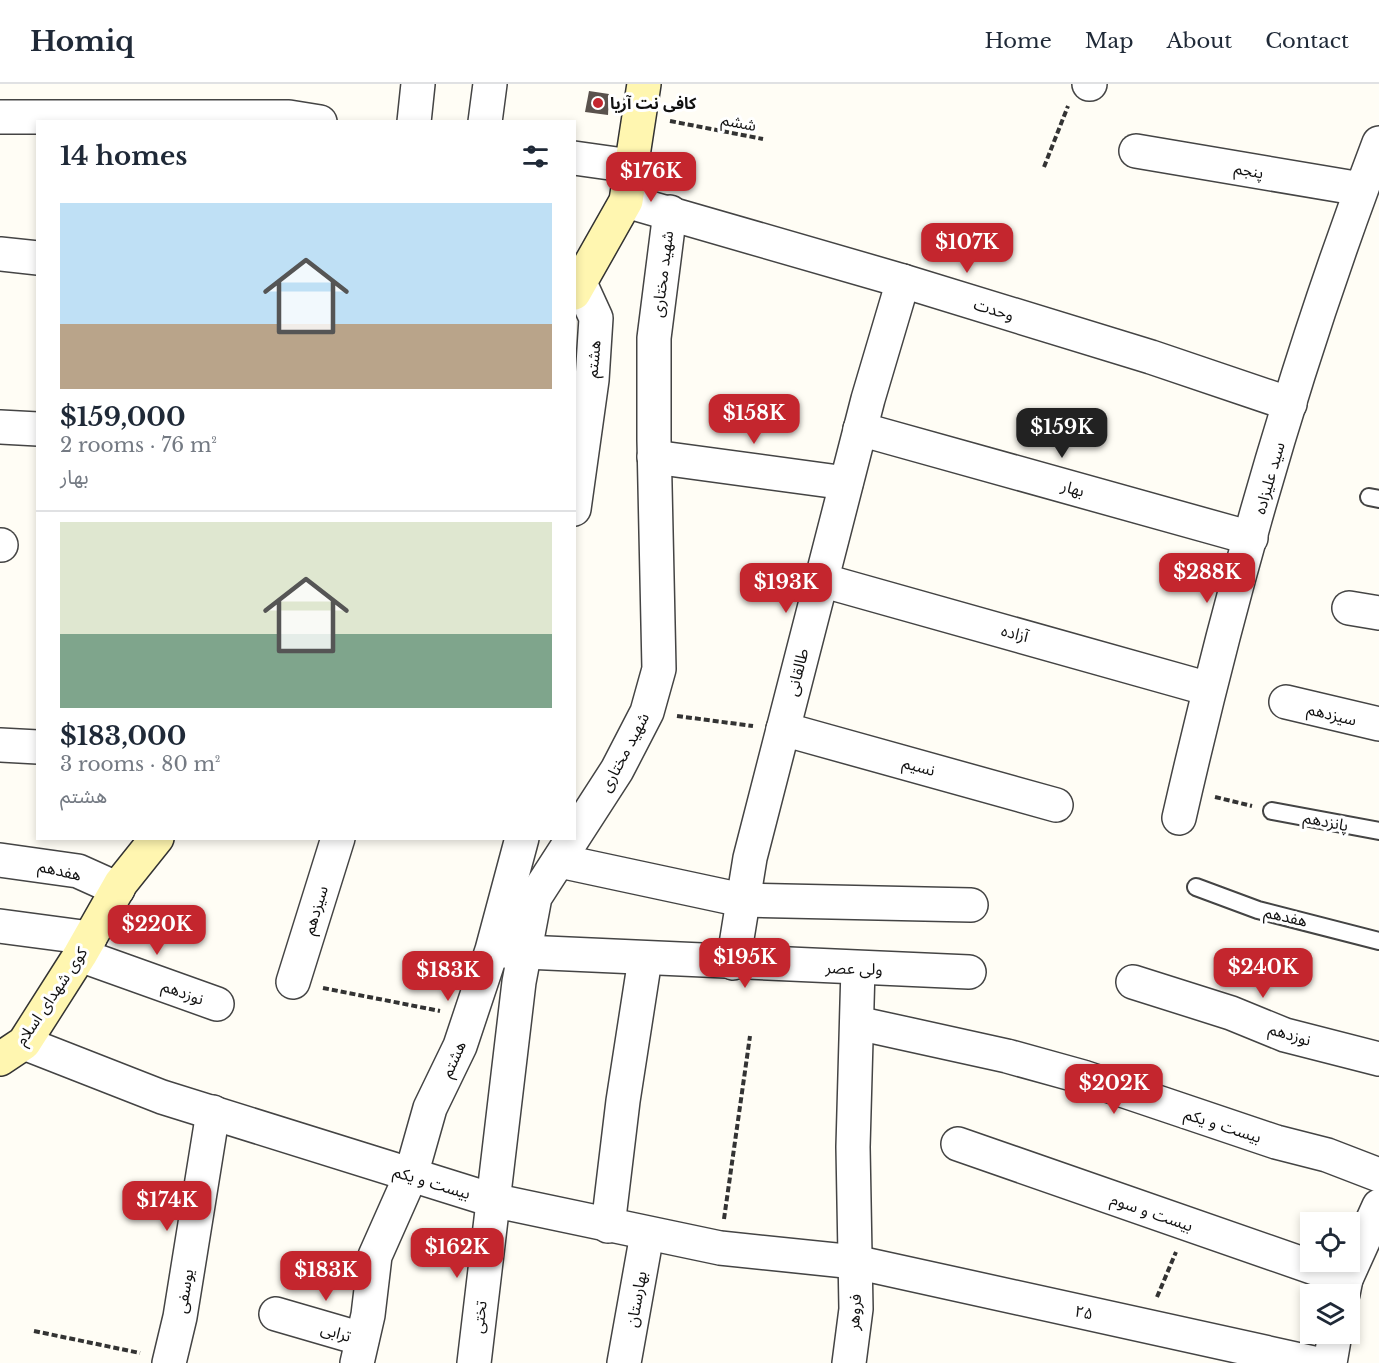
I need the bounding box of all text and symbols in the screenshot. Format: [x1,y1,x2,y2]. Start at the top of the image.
text: Homiq [30,24,134,59]
text: Home [985,28,1052,54]
text: Map [1085,28,1133,54]
text: About [1166,28,1232,54]
text: Contact [1265,28,1349,54]
place label: کافی نت آریا [610,93,697,113]
marker: کافی نت آریا [591,96,605,110]
street label: ششم [719,109,758,138]
text: 14 homes [60,140,187,172]
icon: filters [519,140,552,173]
pin: $176K [609,152,693,203]
street label: پنجم [1232,158,1265,185]
text: $176K [620,159,682,183]
pin: $107K [925,223,1009,274]
street label: شهید مختاری [647,230,677,318]
text: $107K [935,230,999,254]
icon: home [252,242,360,350]
street label: وحدت [971,293,1017,325]
street label: هشتم [581,339,608,379]
pin: $158K [712,394,796,445]
text: $159,000 [60,401,186,433]
text: $158K [723,401,785,425]
pin: $159K [1020,408,1104,459]
text: $159K [1030,415,1094,439]
text: 2 rooms · 76 m² [60,433,217,457]
street label: سید علیزاده [1249,440,1289,516]
text: بهار [60,465,89,489]
street label: بهار [1058,475,1087,501]
pin: $288K [1165,553,1249,604]
text: $288K [1173,560,1241,584]
icon: home [252,561,360,669]
pin: $193K [744,563,828,614]
text: $193K [754,570,818,594]
street label: آزاده [999,620,1032,647]
street label: طالقانی [781,646,813,698]
street label: سیزدهم [1305,698,1359,733]
street label: شهید مختاری [595,709,653,795]
text: $183,000 [60,720,186,752]
text: 3 rooms · 80 m² [60,752,221,776]
street label: نسیم [900,752,938,783]
text: هشتم [60,784,107,808]
street label: پانزدهم [1301,807,1350,838]
street label: هفدهم [36,855,84,888]
street label: سیزدهم [298,883,335,938]
street label: هفدهم [1262,901,1310,934]
pin: $220K [115,905,199,956]
text: $220K [122,912,192,936]
pin: $195K [703,938,787,989]
street label: کوی شهدای اسلام [11,943,94,1051]
text: $195K [713,945,777,969]
pin: $240K [1221,948,1305,999]
pin: $183K [406,951,490,1002]
text: $240K [1228,955,1298,979]
street label: ولی عصر [824,957,883,979]
text: $183K [416,958,480,982]
street label: نوزدهم [158,975,207,1012]
street label: نوزدهم [1266,1018,1314,1053]
street label: هشتم [436,1038,473,1082]
pin: $202K [1072,1064,1156,1115]
text: $202K [1079,1071,1149,1095]
street label: بیست و یکم [1181,1103,1264,1150]
street label: بیست و یکم [390,1161,473,1206]
pin: $174K [125,1181,209,1232]
text: $174K [136,1188,198,1212]
street label: بیست و سوم [1107,1189,1196,1238]
map controls [1300,1212,1360,1344]
button: locate [1300,1212,1360,1272]
pin: $162K [415,1228,499,1279]
text: $162K [425,1235,489,1259]
pin: $183K [284,1251,368,1302]
text: $183K [294,1258,358,1282]
street label: یوسفی [171,1267,197,1315]
street label: بهارستان [621,1269,651,1329]
button: layers [1300,1284,1360,1344]
street label: فروهر [843,1293,865,1332]
street label: تختی [467,1299,491,1334]
street label: ۲۵ [1073,1300,1095,1324]
street label: ترابی [319,1318,354,1346]

